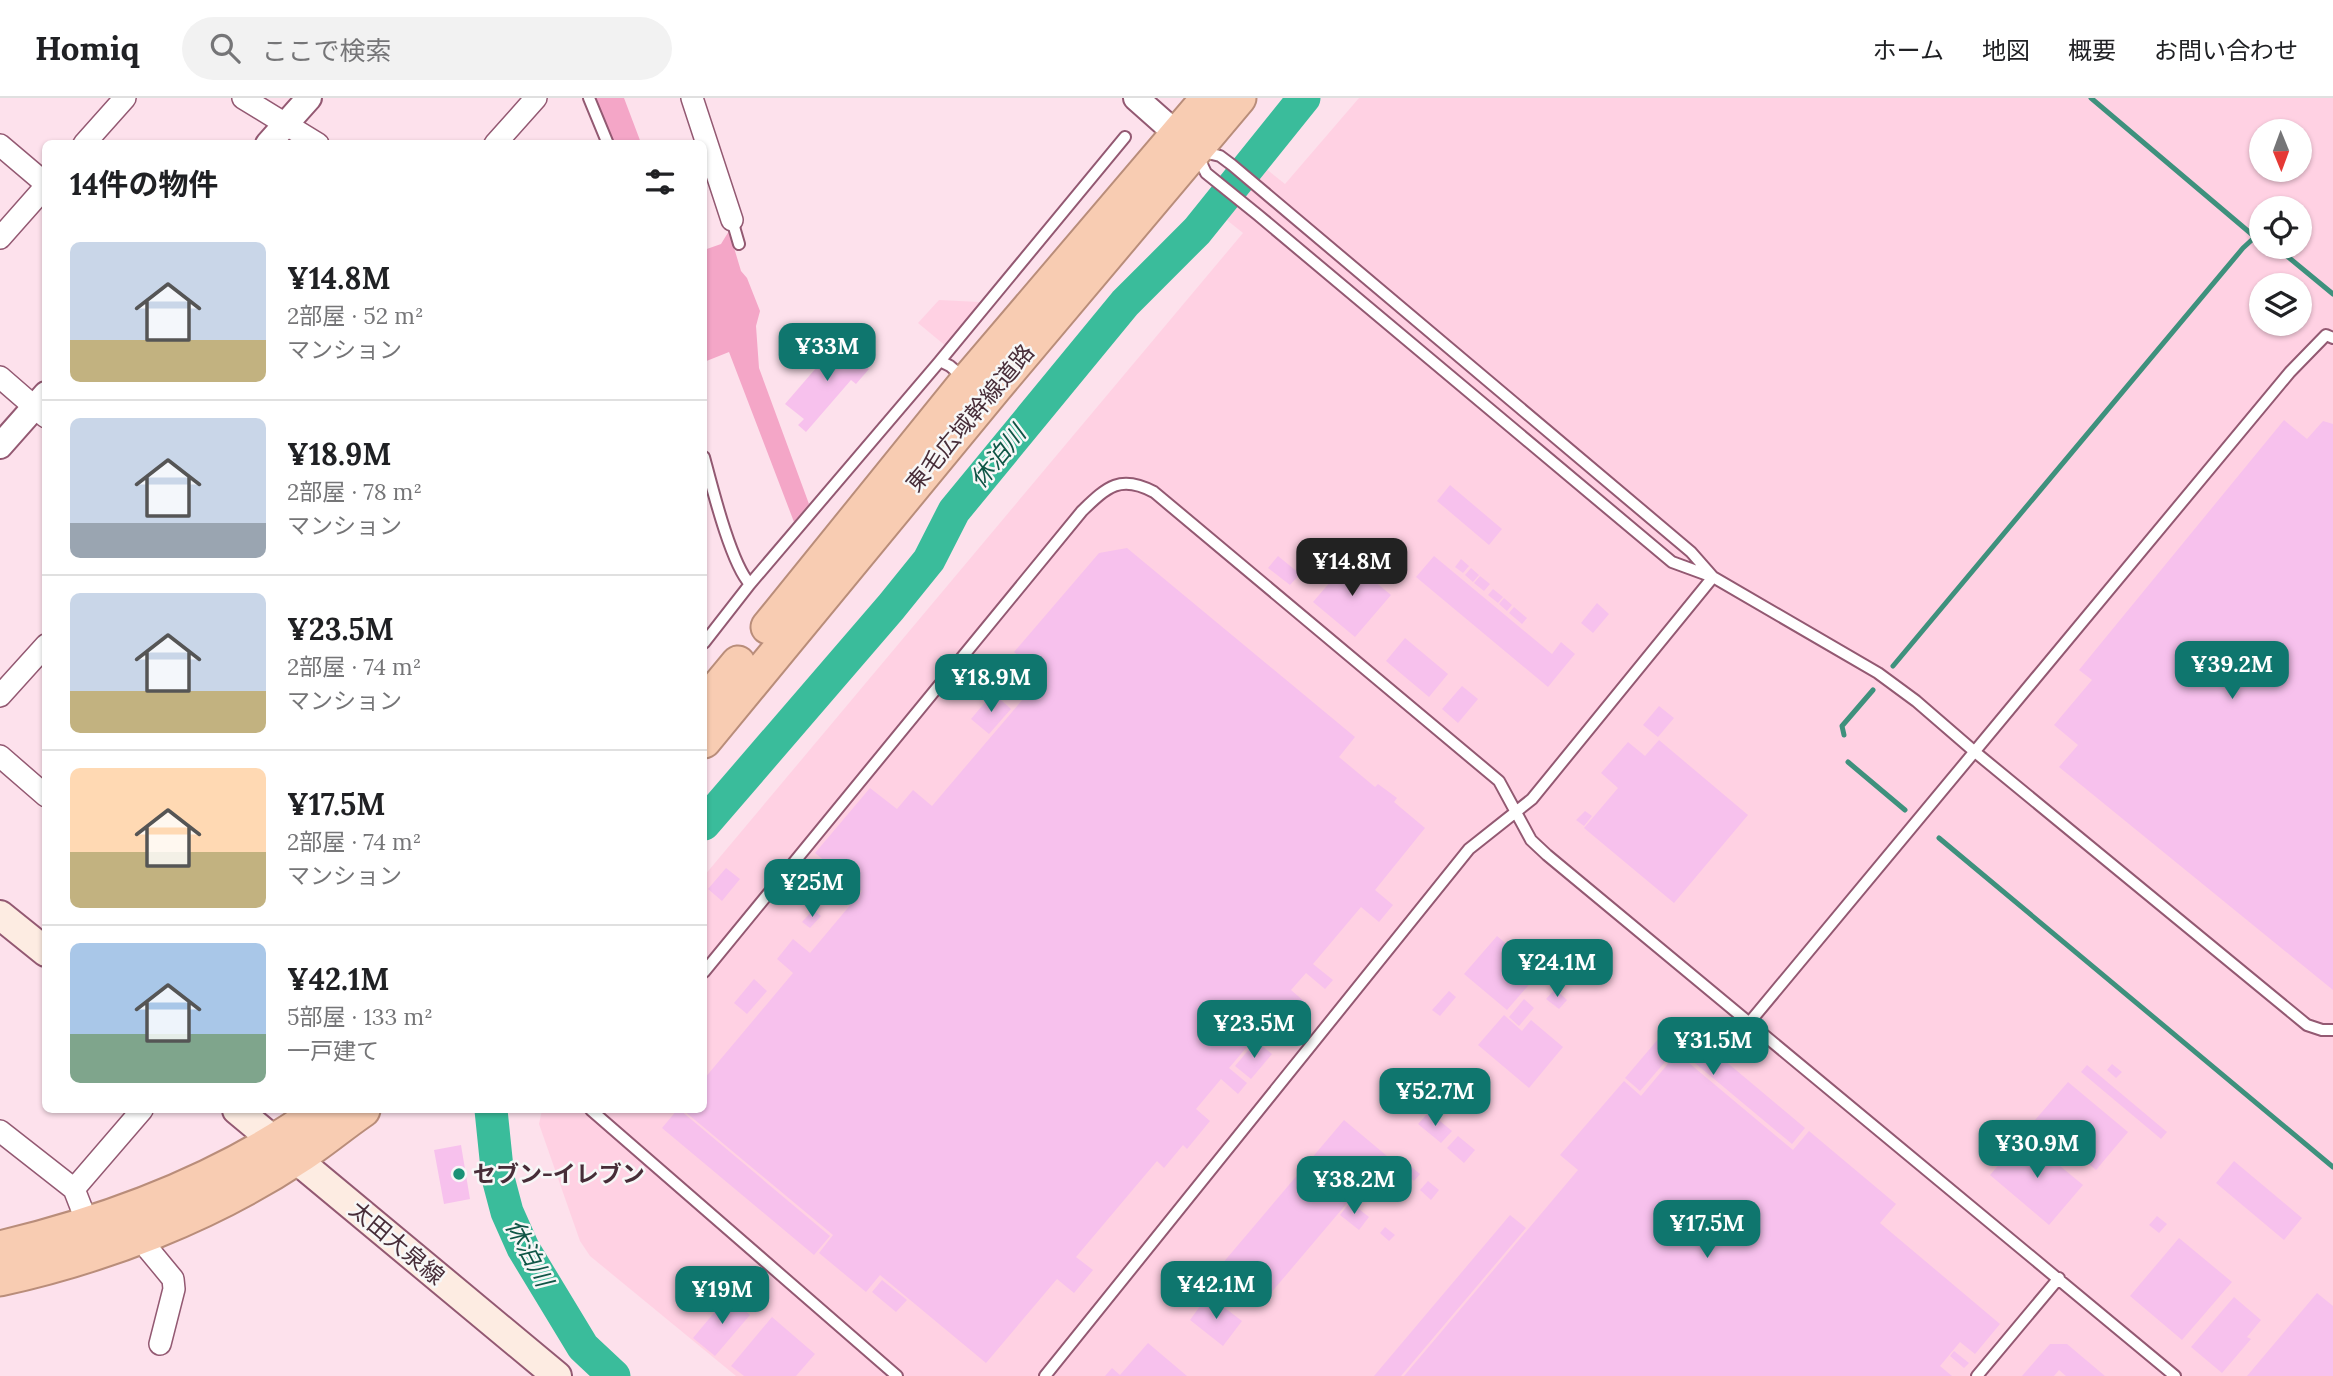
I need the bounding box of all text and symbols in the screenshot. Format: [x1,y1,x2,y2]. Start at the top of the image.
search box [182,17,672,80]
text: Homiq [35,27,140,69]
icon: search [206,29,244,67]
text: ここで検索 [262,34,392,67]
text: ホーム [1873,35,1944,66]
text: 地図 [1982,35,2030,66]
text: 概要 [2068,35,2116,66]
text: お問い合わせ [2154,35,2298,66]
north arrow [2249,119,2312,182]
map controls [2249,119,2312,336]
icon: filters [641,163,679,201]
text: 14件の物件 [70,165,219,203]
button: locate [2249,196,2312,259]
text: ¥14.8M [287,259,391,297]
icon: home [126,270,210,354]
button: layers [2249,273,2312,336]
text: 2部屋 · 52 m² [287,301,424,330]
pin: ¥33M [786,324,868,383]
text: ¥33M [795,331,859,360]
text: マンション [287,335,402,364]
street label: 東毛広域幹線道路 [899,338,1040,497]
water label: 休泊川 [963,417,1034,494]
text: ¥18.9M [287,435,391,473]
icon: home [126,446,210,530]
text: 2部屋 · 78 m² [287,477,422,506]
text: マンション [287,511,402,540]
pin: ¥14.8M [1295,538,1409,598]
text: ¥14.8M [1312,546,1392,575]
text: ¥23.5M [287,610,394,648]
icon: home [126,621,210,705]
pin: ¥39.2M [2175,642,2289,701]
text: ¥39.2M [2191,649,2273,678]
text: 2部屋 · 74 m² [287,652,421,681]
pin: ¥18.9M [934,654,1048,714]
text: ¥18.9M [951,662,1031,691]
text: マンション [287,686,402,715]
text: ¥17.5M [287,785,385,823]
icon: home [126,796,210,880]
text: 2部屋 · 74 m² [287,827,421,856]
pin: ¥25M [771,860,853,919]
text: マンション [287,861,402,890]
text: ¥25M [780,867,844,896]
pin: ¥24.1M [1500,940,1614,999]
text: ¥24.1M [1518,947,1596,976]
text: ¥42.1M [287,960,389,998]
icon: home [126,971,210,1055]
pin: ¥23.5M [1197,1000,1311,1060]
text: 5部屋 · 133 m² [287,1002,433,1031]
text: ¥23.5M [1213,1008,1295,1037]
pin: ¥31.5M [1656,1018,1770,1077]
text: ¥31.5M [1674,1025,1752,1054]
text: 一戸建て [287,1036,379,1065]
pin: ¥52.7M [1378,1068,1492,1128]
text: ¥52.7M [1395,1076,1475,1105]
pin: ¥30.9M [1980,1121,2094,1180]
text: ¥30.9M [1995,1128,2079,1157]
pin: ¥38.2M [1297,1156,1411,1216]
place label: セブン-イレブン [473,1159,645,1188]
text: ¥38.2M [1313,1164,1395,1193]
marker: セブン-イレブン [451,1166,467,1182]
street label: 太田大泉線 [344,1195,451,1291]
pin: ¥17.5M [1650,1200,1764,1260]
text: ¥17.5M [1669,1208,1745,1237]
water label: 休泊川 [499,1214,561,1294]
pin: ¥42.1M [1159,1262,1273,1321]
pin: ¥19M [681,1266,763,1326]
text: ¥42.1M [1177,1269,1255,1298]
text: ¥19M [691,1274,753,1303]

